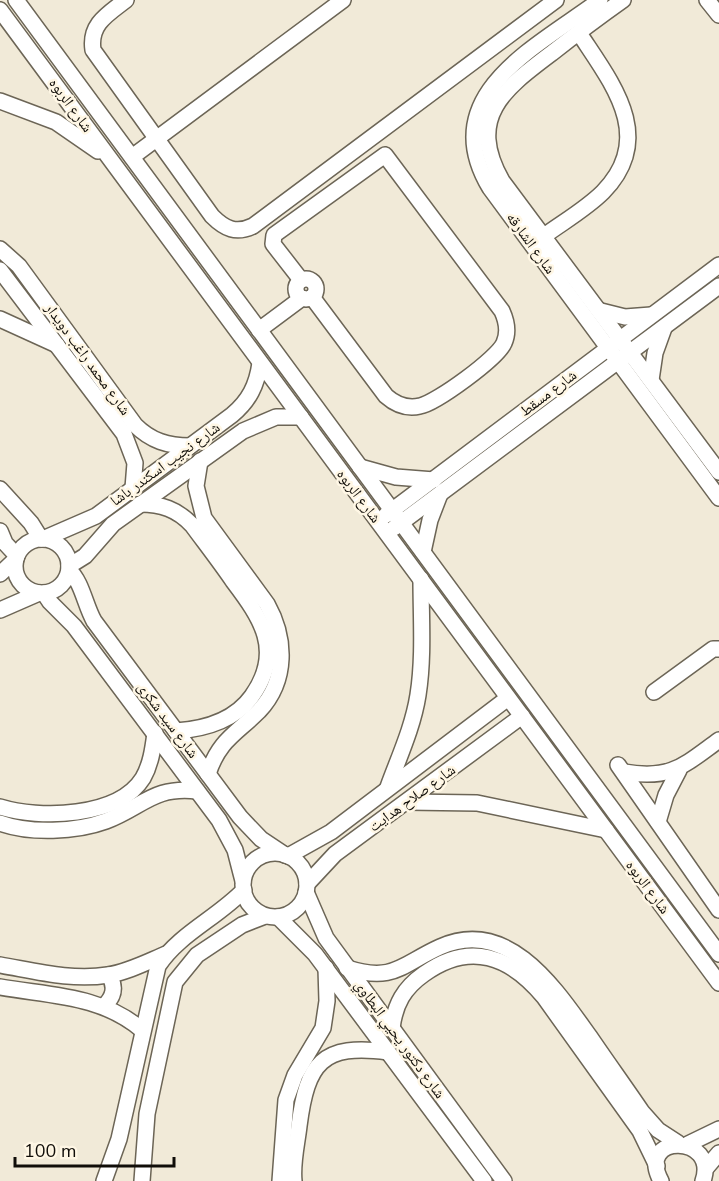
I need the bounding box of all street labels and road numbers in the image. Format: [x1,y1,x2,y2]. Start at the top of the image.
street label: شارع الربوه [45,74,98,136]
street label: شارع الشارقه [502,208,560,278]
street label: شارع محمد راغب دويدار [40,298,136,419]
street label: شارع مسقط [515,365,581,421]
street label: شارع نجيب اسكندر باشا [106,417,224,511]
street label: شارع الربوه [332,465,386,527]
street label: شارع سيد شكرى [133,678,203,762]
street label: شارع صلاح هدايت [365,760,459,836]
street label: شارع الربوه [621,856,675,918]
street label: شارع دكتور يحيي البطاوي [349,976,450,1104]

